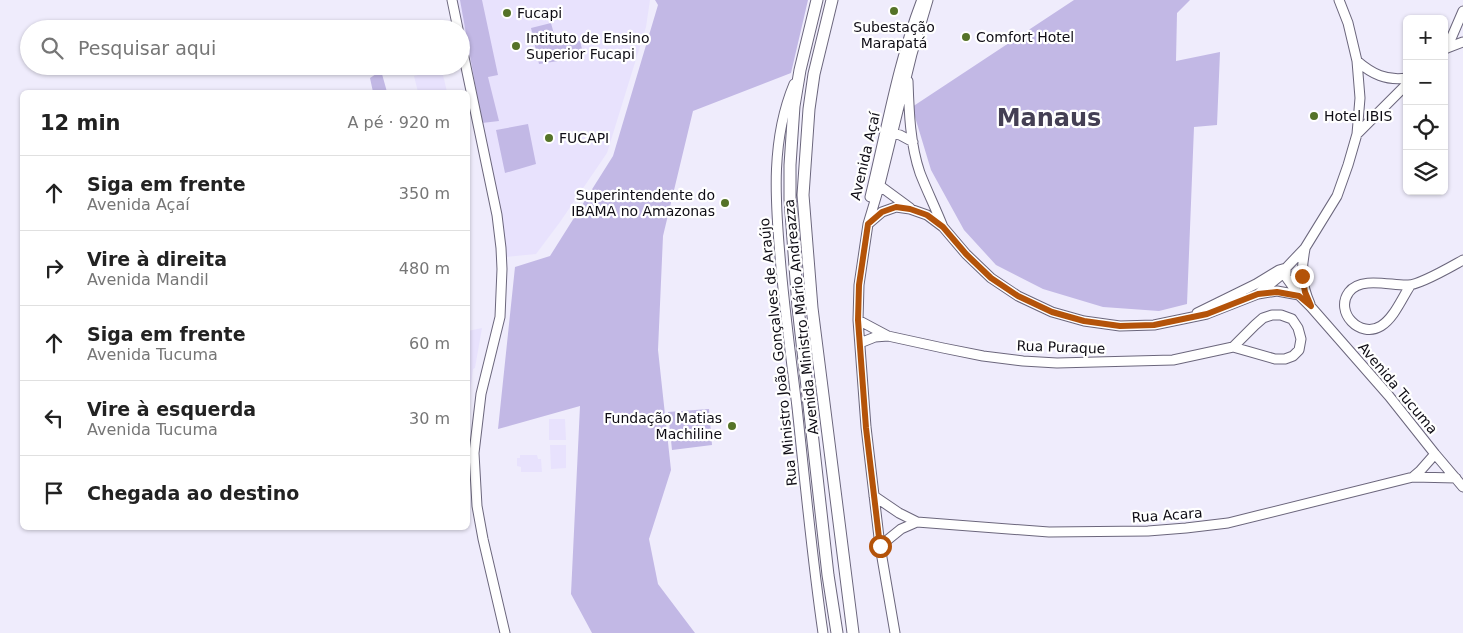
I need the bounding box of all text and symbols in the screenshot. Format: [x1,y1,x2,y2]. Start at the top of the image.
place label: Fucapi [517,5,562,21]
marker: Subestação Marapatá [888,5,900,17]
marker: Fucapi [501,7,513,19]
map controls [1403,15,1448,195]
button: + [1403,15,1448,60]
place label: Subestação Marapatá [853,19,935,51]
search box [20,20,470,75]
place label: Comfort Hotel [976,29,1074,45]
place label: Intituto de Ensino Superior Fucapi [526,30,650,62]
marker: Comfort Hotel [960,31,972,43]
icon: search [38,34,66,62]
text: Pesquisar aqui [78,37,216,59]
marker: Intituto de Ensino Superior Fucapi [510,40,522,52]
button: − [1403,60,1448,105]
district label: Manaus [997,104,1101,132]
button: locate [1403,105,1448,150]
place label: Hotel IBIS [1324,108,1392,124]
street label: Avenida Açaí [847,109,883,202]
marker: Hotel IBIS [1308,110,1320,122]
text: 12 min [40,111,121,135]
text: A pé · 920 m [348,113,450,132]
place label: FUCAPI [559,130,609,146]
marker: FUCAPI [543,132,555,144]
button: layers [1403,150,1448,195]
text: Siga em frente [87,173,246,195]
icon: ahead [40,179,68,207]
text: 350 m [399,184,450,203]
place label: Superintendente do IBAMA no Amazonas [571,187,715,219]
text: Avenida Açaí [87,195,190,214]
marker: Superintendente do IBAMA no Amazonas [719,197,731,209]
street label: Avenida Ministro Mário Andreazza [781,198,821,436]
street label: Rua Ministro João Gonçalves de Araújo [756,217,800,487]
text: Vire à direita [87,248,227,270]
icon: right [40,254,68,282]
text: 480 m [399,259,450,278]
route end [1291,265,1314,288]
text: Avenida Mandil [87,270,209,289]
text: Siga em frente [87,323,246,345]
icon: ahead [40,329,68,357]
text: 60 m [409,334,450,353]
street label: Rua Puraque [1016,337,1106,357]
street label: Avenida Tucuma [1355,339,1441,437]
text: Avenida Tucuma [87,345,218,364]
text: Vire à esquerda [87,398,256,420]
icon: left [40,404,68,432]
text: 30 m [409,409,450,428]
place label: Fundação Matias Machiline [604,410,722,442]
text: Avenida Tucuma [87,420,218,439]
marker: Fundação Matias Machiline [726,420,738,432]
icon: arrive [40,479,68,507]
text: Chegada ao destino [87,482,299,504]
street label: Rua Acara [1131,505,1203,525]
route start [869,535,892,558]

